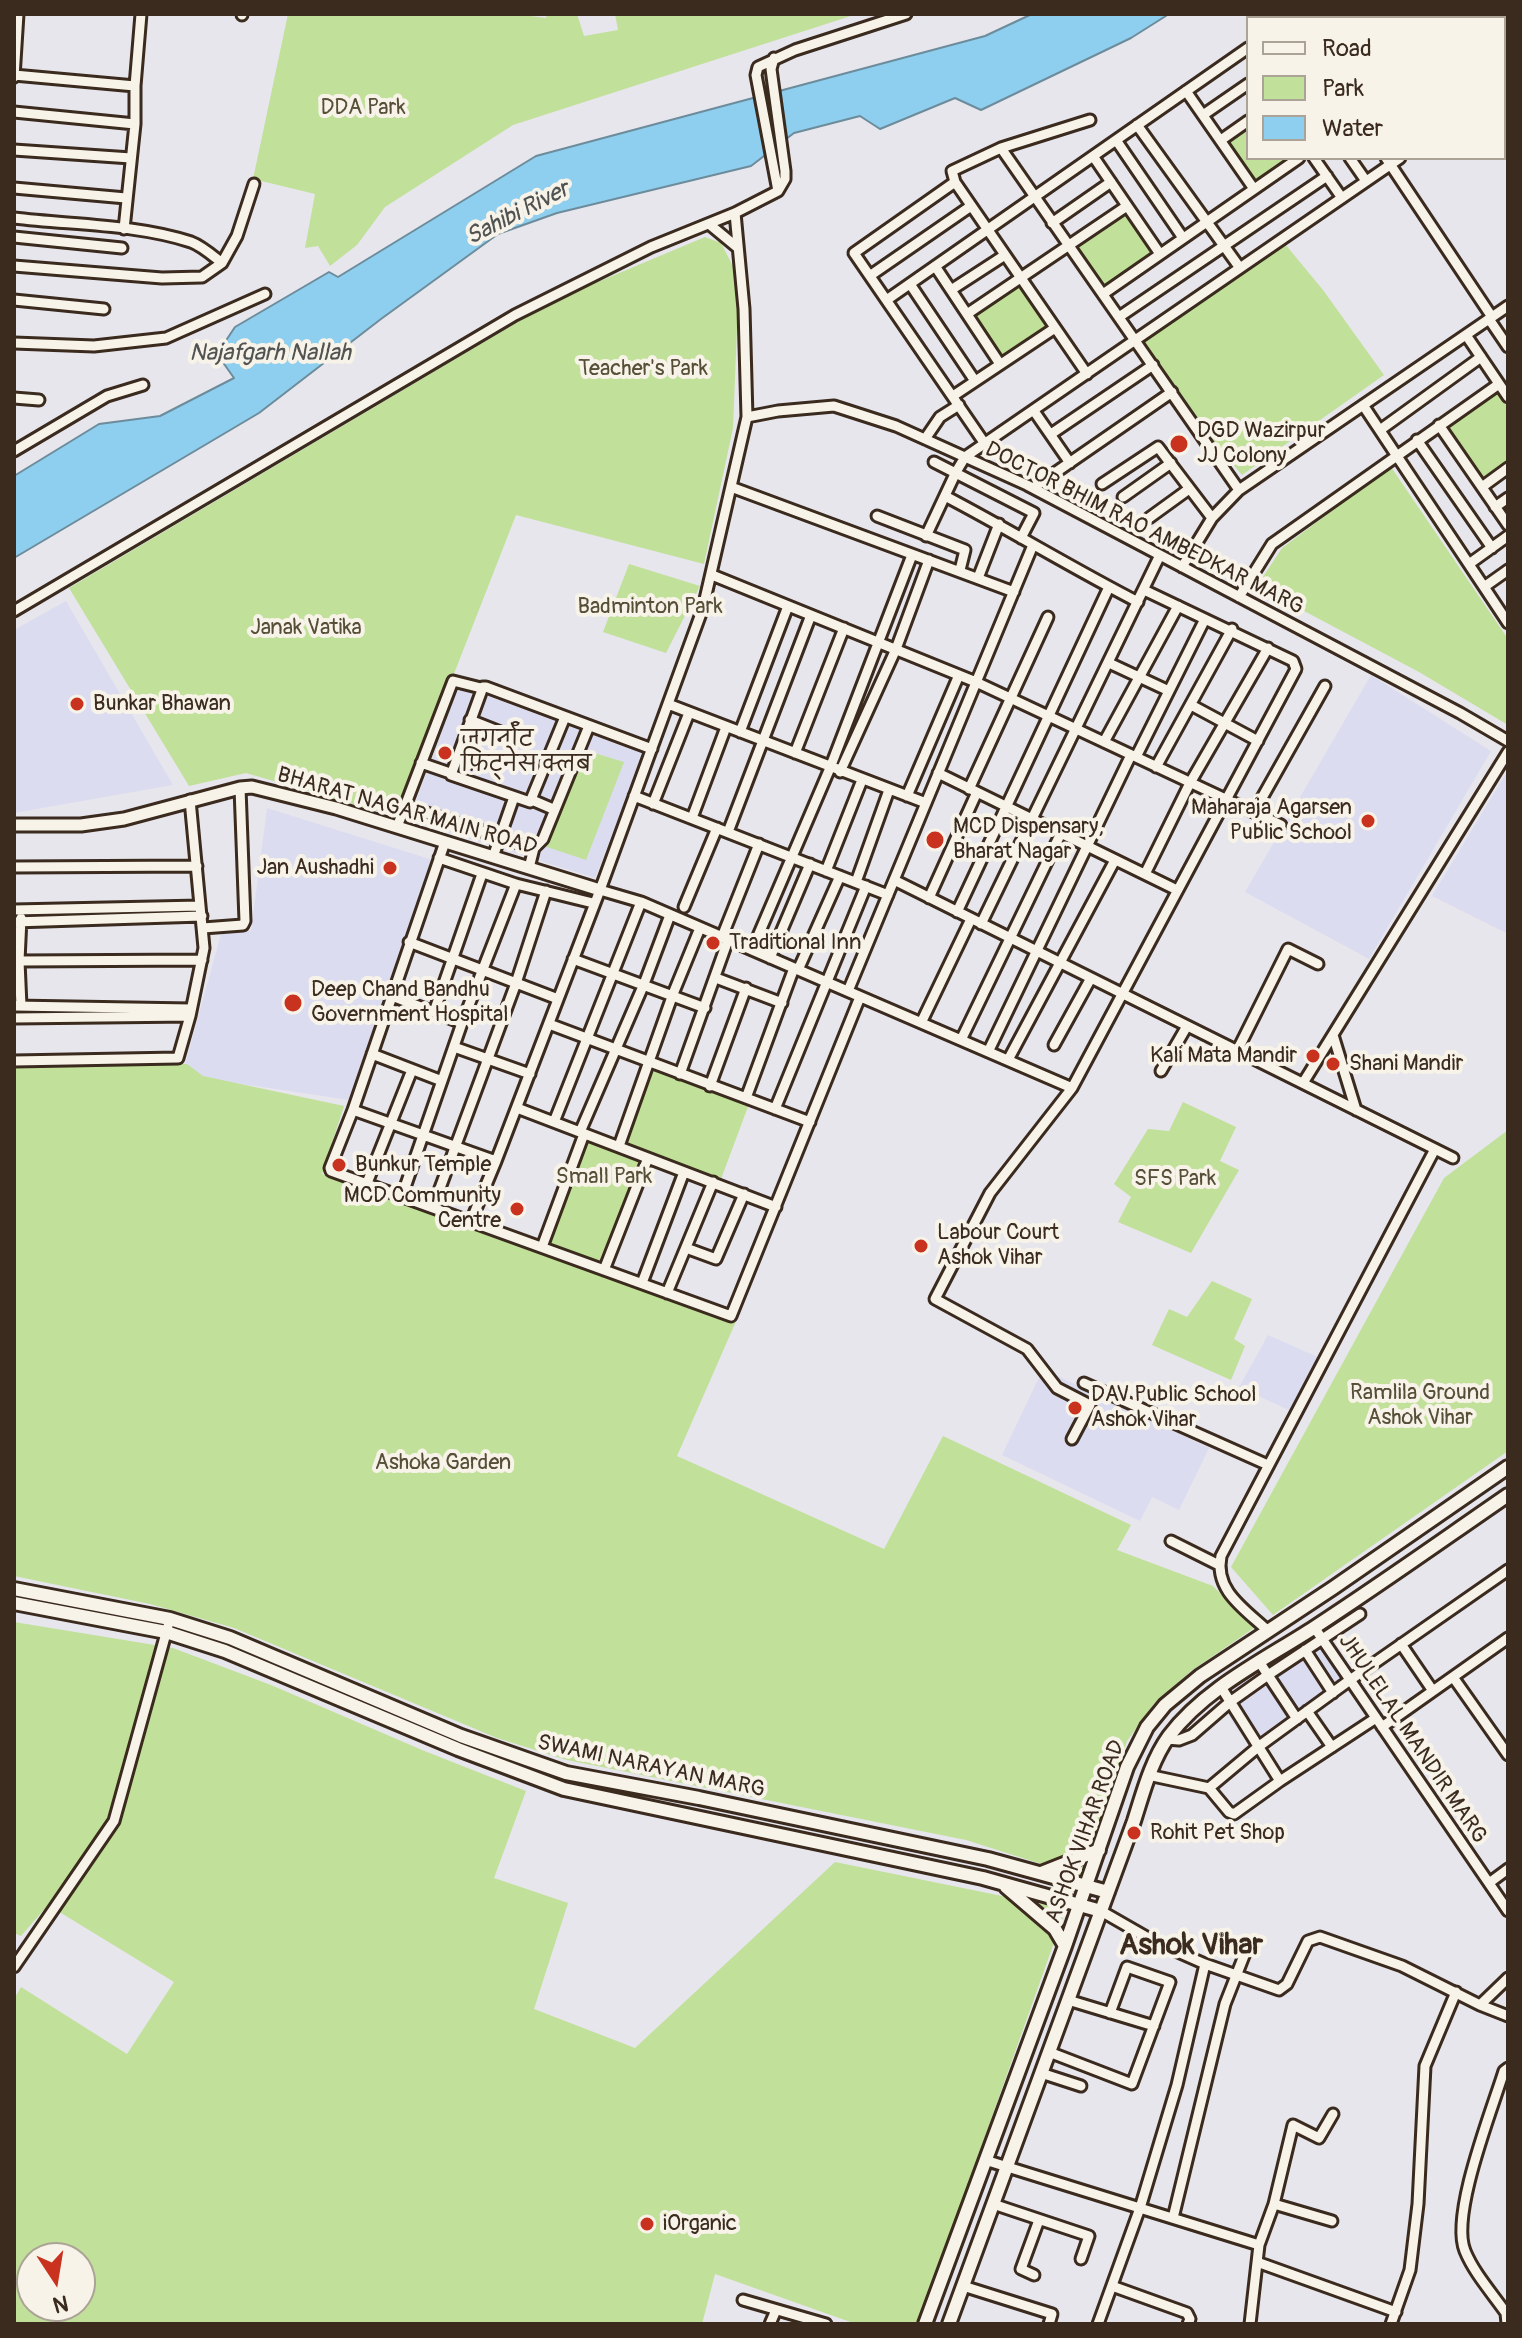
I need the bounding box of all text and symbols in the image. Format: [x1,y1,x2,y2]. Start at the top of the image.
legend [1246,16,1506,160]
text: Road [1322,34,1372,63]
text: Park [1322,74,1364,103]
park label: DDA Park [320,95,406,121]
text: Water [1322,114,1383,143]
water label: Sahibi River [461,176,575,252]
water label: Najafgarh Nallah [189,340,351,368]
park label: Teacher's Park [578,356,708,382]
place label: DGD Wazirpur JJ Colony [1197,418,1326,470]
marker: DGD Wazirpur JJ Colony [1168,433,1190,455]
street label: DOCTOR BHIM RAO AMBEDKAR MARG [980,437,1308,621]
park label: Badminton Park [577,594,723,620]
park label: Janak Vatika [250,615,362,641]
place label: Bunkar Bhawan [93,691,231,717]
marker: Bunkar Bhawan [68,695,86,713]
place label: जगर्नॉट फ़िट्नेस क्लब [461,727,591,778]
marker: जगर्नॉट फ़िट्नेस क्लब [436,744,454,762]
street label: BHARAT NAGAR MAIN ROAD [274,762,540,862]
place label: Maharaja Agarsen Public School [1191,795,1352,846]
marker: Maharaja Agarsen Public School [1359,812,1377,830]
place label: MCD Dispensary, Bharat Nagar [953,814,1104,866]
marker: MCD Dispensary, Bharat Nagar [924,829,946,851]
place label: Jan Aushadhi [257,855,374,881]
marker: Jan Aushadhi [381,859,399,877]
place label: Traditional Inn [729,930,862,956]
marker: Traditional Inn [704,934,722,952]
place label: Deep Chand Bandhu Government Hospital [311,977,508,1028]
marker: Deep Chand Bandhu Government Hospital [282,992,304,1014]
place label: Kali Mata Mandir [1150,1043,1297,1069]
marker: Kali Mata Mandir [1304,1047,1322,1065]
place label: Shani Mandir [1349,1051,1463,1077]
marker: Shani Mandir [1324,1055,1342,1073]
place label: Bunkur Temple [355,1152,491,1178]
marker: Bunkur Temple [330,1156,348,1174]
park label: Small Park [556,1164,652,1190]
park label: SFS Park [1134,1166,1216,1192]
place label: MCD Community Centre [344,1183,501,1234]
marker: MCD Community Centre [508,1200,526,1218]
place label: Labour Court Ashok Vihar [937,1220,1059,1272]
marker: Labour Court Ashok Vihar [912,1237,930,1255]
park label: Ramlila Ground Ashok Vihar [1350,1380,1490,1432]
place label: DAV Public School Ashok Vihar [1091,1382,1256,1434]
marker: DAV Public School Ashok Vihar [1066,1399,1084,1417]
park label: Ashoka Garden [375,1450,511,1476]
street label: JHULELAL MANDIR MARG [1332,1629,1492,1849]
street label: SWAMI NARAYAN MARG [535,1730,767,1804]
street label: ASHOK VIHAR ROAD [1041,1737,1131,1927]
place label: Rohit Pet Shop [1150,1820,1285,1846]
marker: Rohit Pet Shop [1125,1824,1143,1842]
district label: Ashok Vihar [1119,1928,1263,1964]
place label: iOrganic [663,2211,737,2237]
marker: iOrganic [638,2215,656,2233]
north arrow [16,2242,96,2322]
text: N [50,2288,71,2319]

